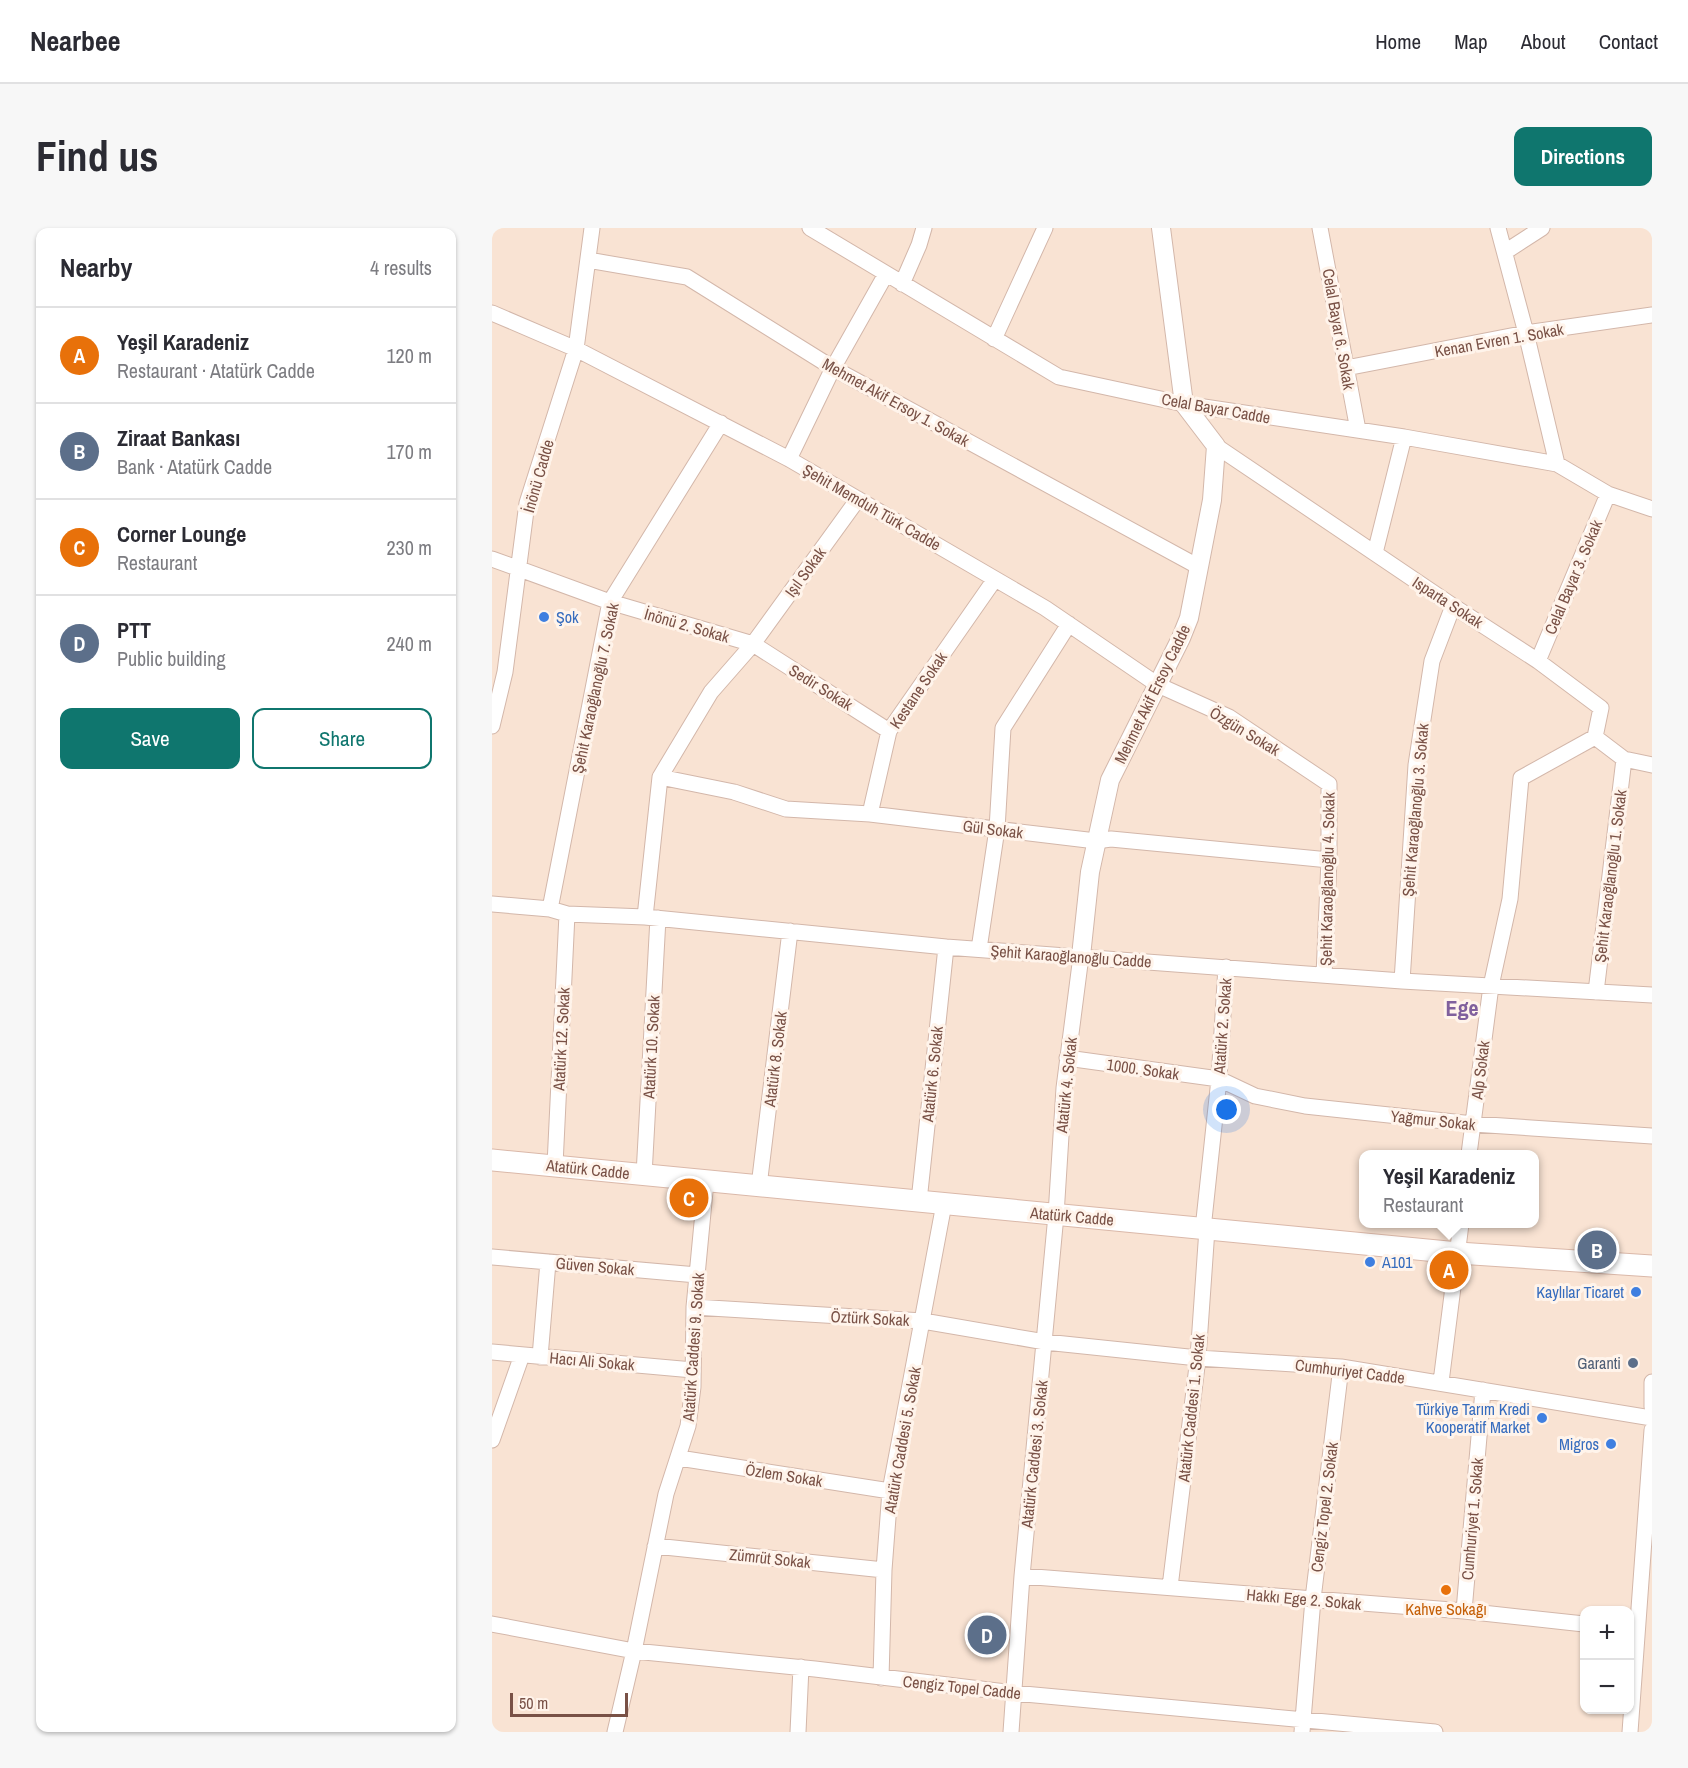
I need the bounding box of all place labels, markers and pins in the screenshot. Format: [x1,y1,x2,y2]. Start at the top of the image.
place label: Şok [556,606,579,628]
marker: Şok [537,610,551,624]
pin: C [670,1176,708,1220]
pin: B [1578,1228,1616,1272]
pin: A [1430,1248,1468,1292]
place label: A101 [1381,1251,1413,1273]
marker: A101 [1363,1255,1377,1269]
place label: Kaylılar Ticaret [1536,1281,1624,1303]
marker: Kaylılar Ticaret [1629,1285,1643,1299]
place label: Garanti [1577,1352,1621,1374]
marker: Garanti [1626,1356,1640,1370]
place label: Türkiye Tarım Kredi Kooperatif Market [1416,1398,1530,1438]
marker: Türkiye Tarım Kredi Kooperatif Market [1535,1411,1549,1425]
place label: Migros [1559,1433,1599,1455]
marker: Migros [1604,1437,1618,1451]
marker: Kahve Sokağı [1439,1583,1453,1597]
place label: Kahve Sokağı [1405,1598,1487,1620]
pin: D [968,1612,1006,1658]

